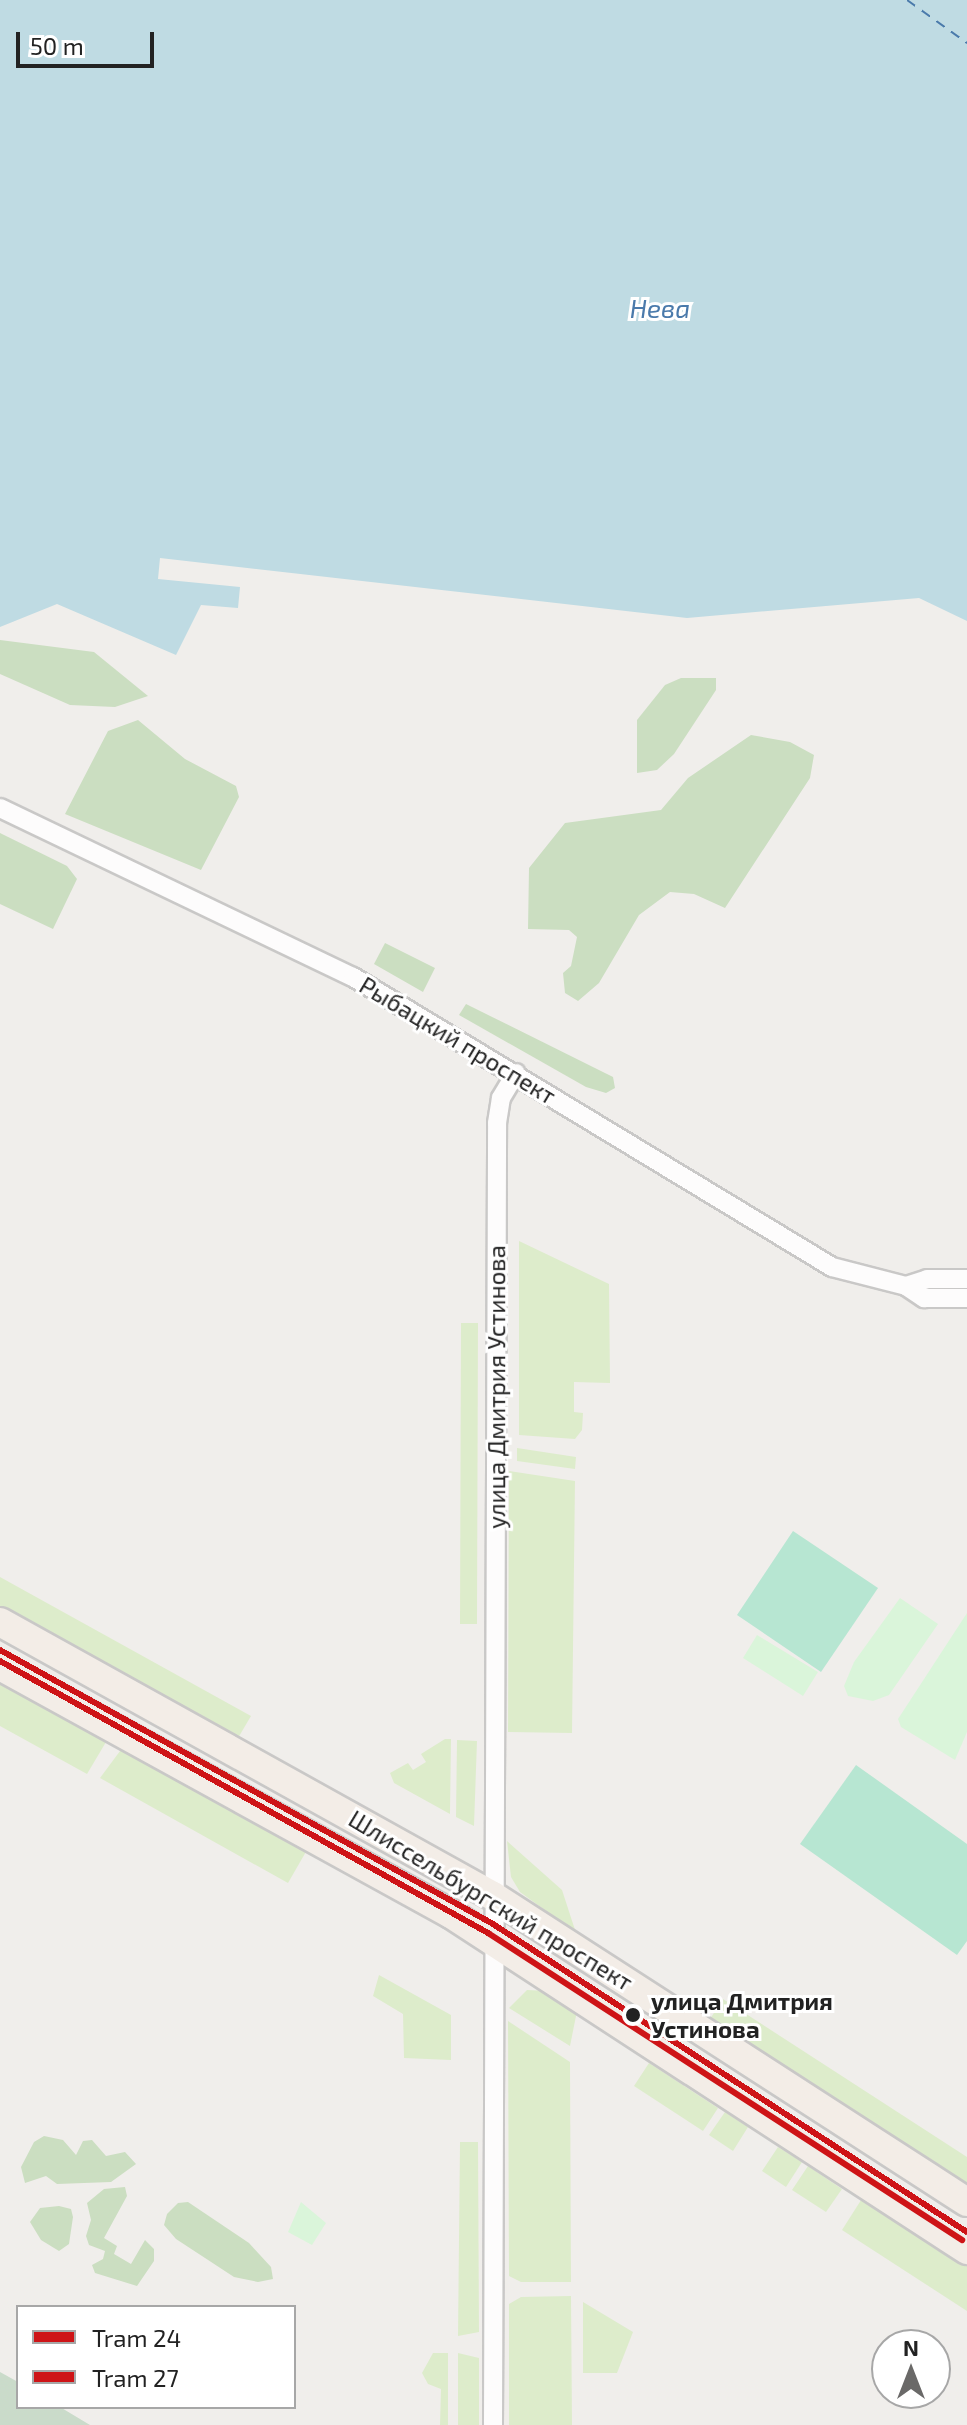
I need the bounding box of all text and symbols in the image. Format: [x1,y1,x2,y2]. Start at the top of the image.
scale bar [20,16,158,66]
text: 50 m [30,31,84,60]
water label: Нева [630,292,690,324]
street label: Рыбацкий проспект [355,970,561,1110]
street label: улица Дмитрия Устинова [482,1245,510,1529]
street label: Шлиссельбургский проспект [344,1804,638,1996]
place label: улица Дмитрия Устинова [651,1987,833,2043]
marker: улица Дмитрия Устинова [622,2004,644,2026]
legend [16,2305,296,2409]
text: Tram 24 [92,2323,181,2352]
north arrow [871,2329,951,2409]
text: N [903,2334,919,2360]
text: Tram 27 [92,2363,179,2392]

